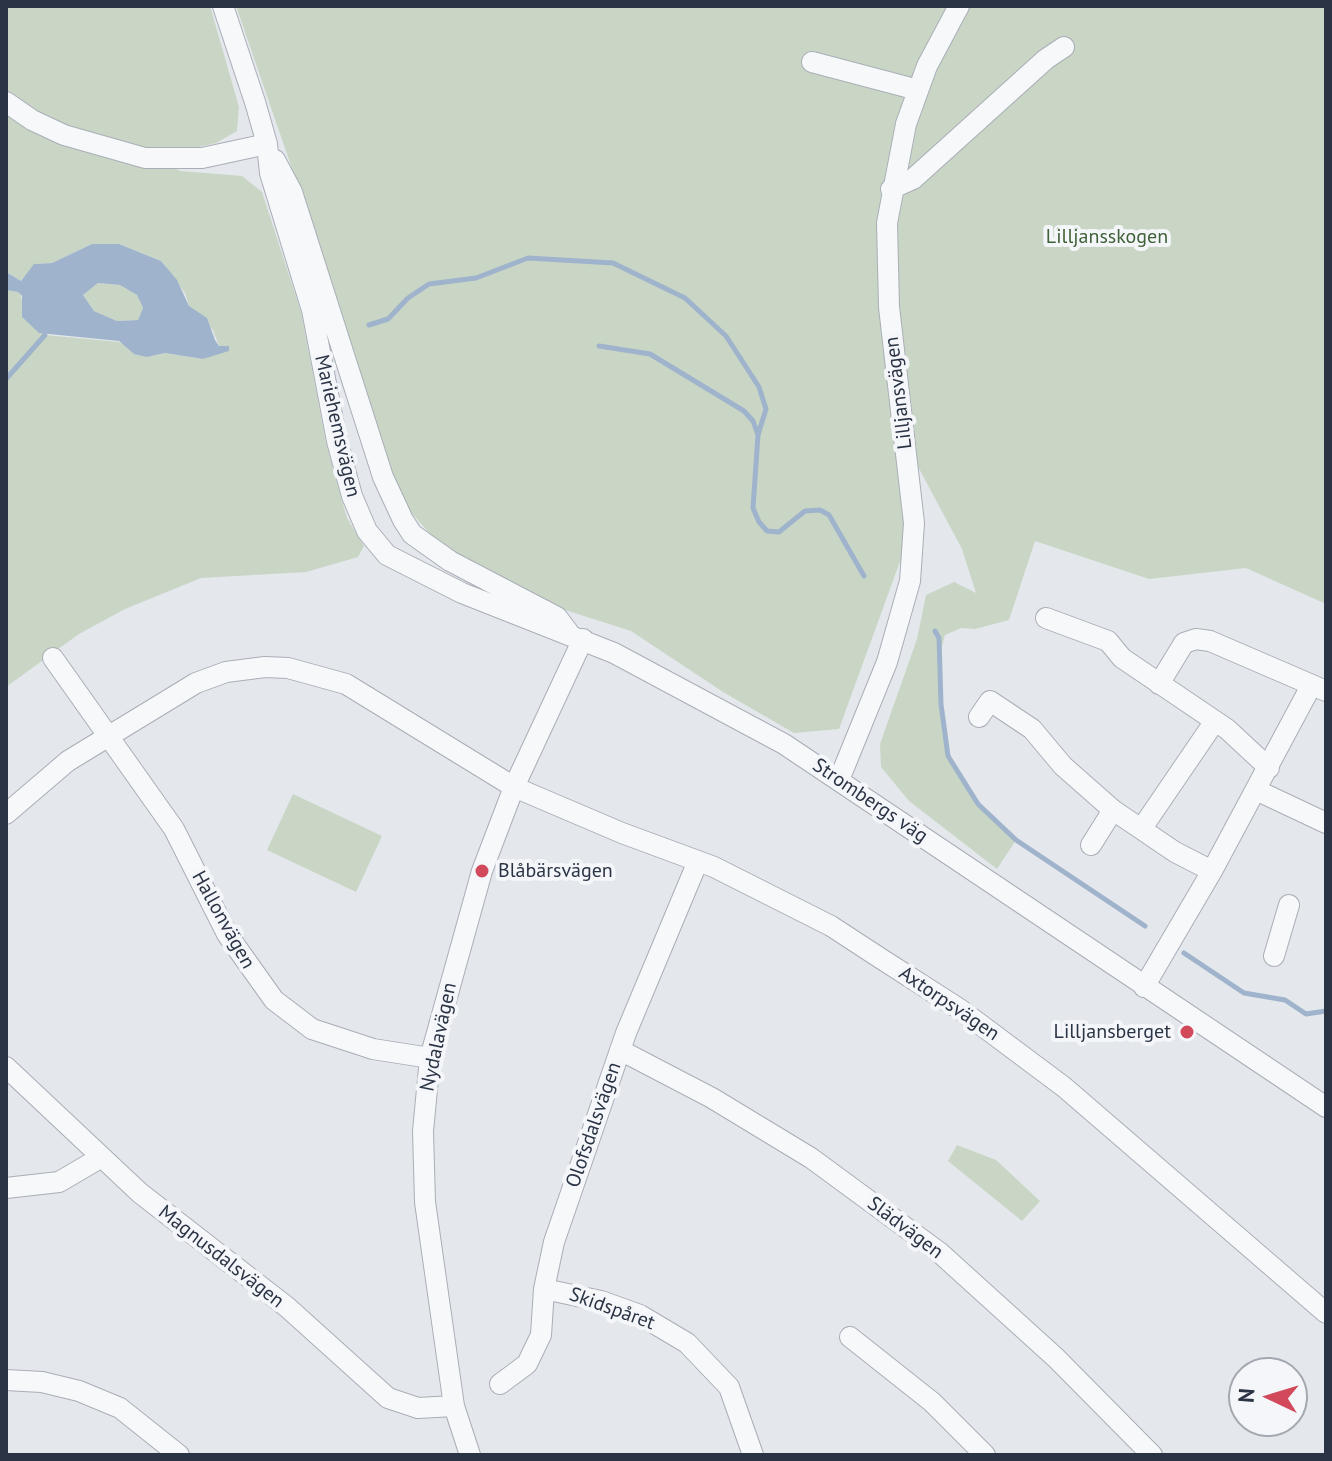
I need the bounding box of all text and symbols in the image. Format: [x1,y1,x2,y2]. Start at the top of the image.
park label: Lilljansskogen [1046,225,1168,249]
street label: Lilljansvägen [880,335,918,451]
street label: Mariehemsvägen [309,353,365,499]
street label: Strombergs väg [808,754,932,848]
place label: Blåbärsvägen [498,859,613,883]
marker: Blåbärsvägen [473,862,491,880]
street label: Hallonvägen [186,867,260,973]
street label: Axtorpsvägen [894,962,1004,1046]
street label: Nydalavägen [416,980,462,1094]
place label: Lilljansberget [1054,1020,1171,1044]
marker: Lilljansberget [1178,1023,1196,1041]
street label: Olofsdalsvägen [561,1059,627,1191]
street label: Slädvägen [862,1192,948,1264]
street label: Magnusdalsvägen [153,1200,289,1314]
street label: Skidspåret [566,1282,658,1336]
north arrow [1228,1357,1308,1437]
text: N [1232,1387,1261,1404]

